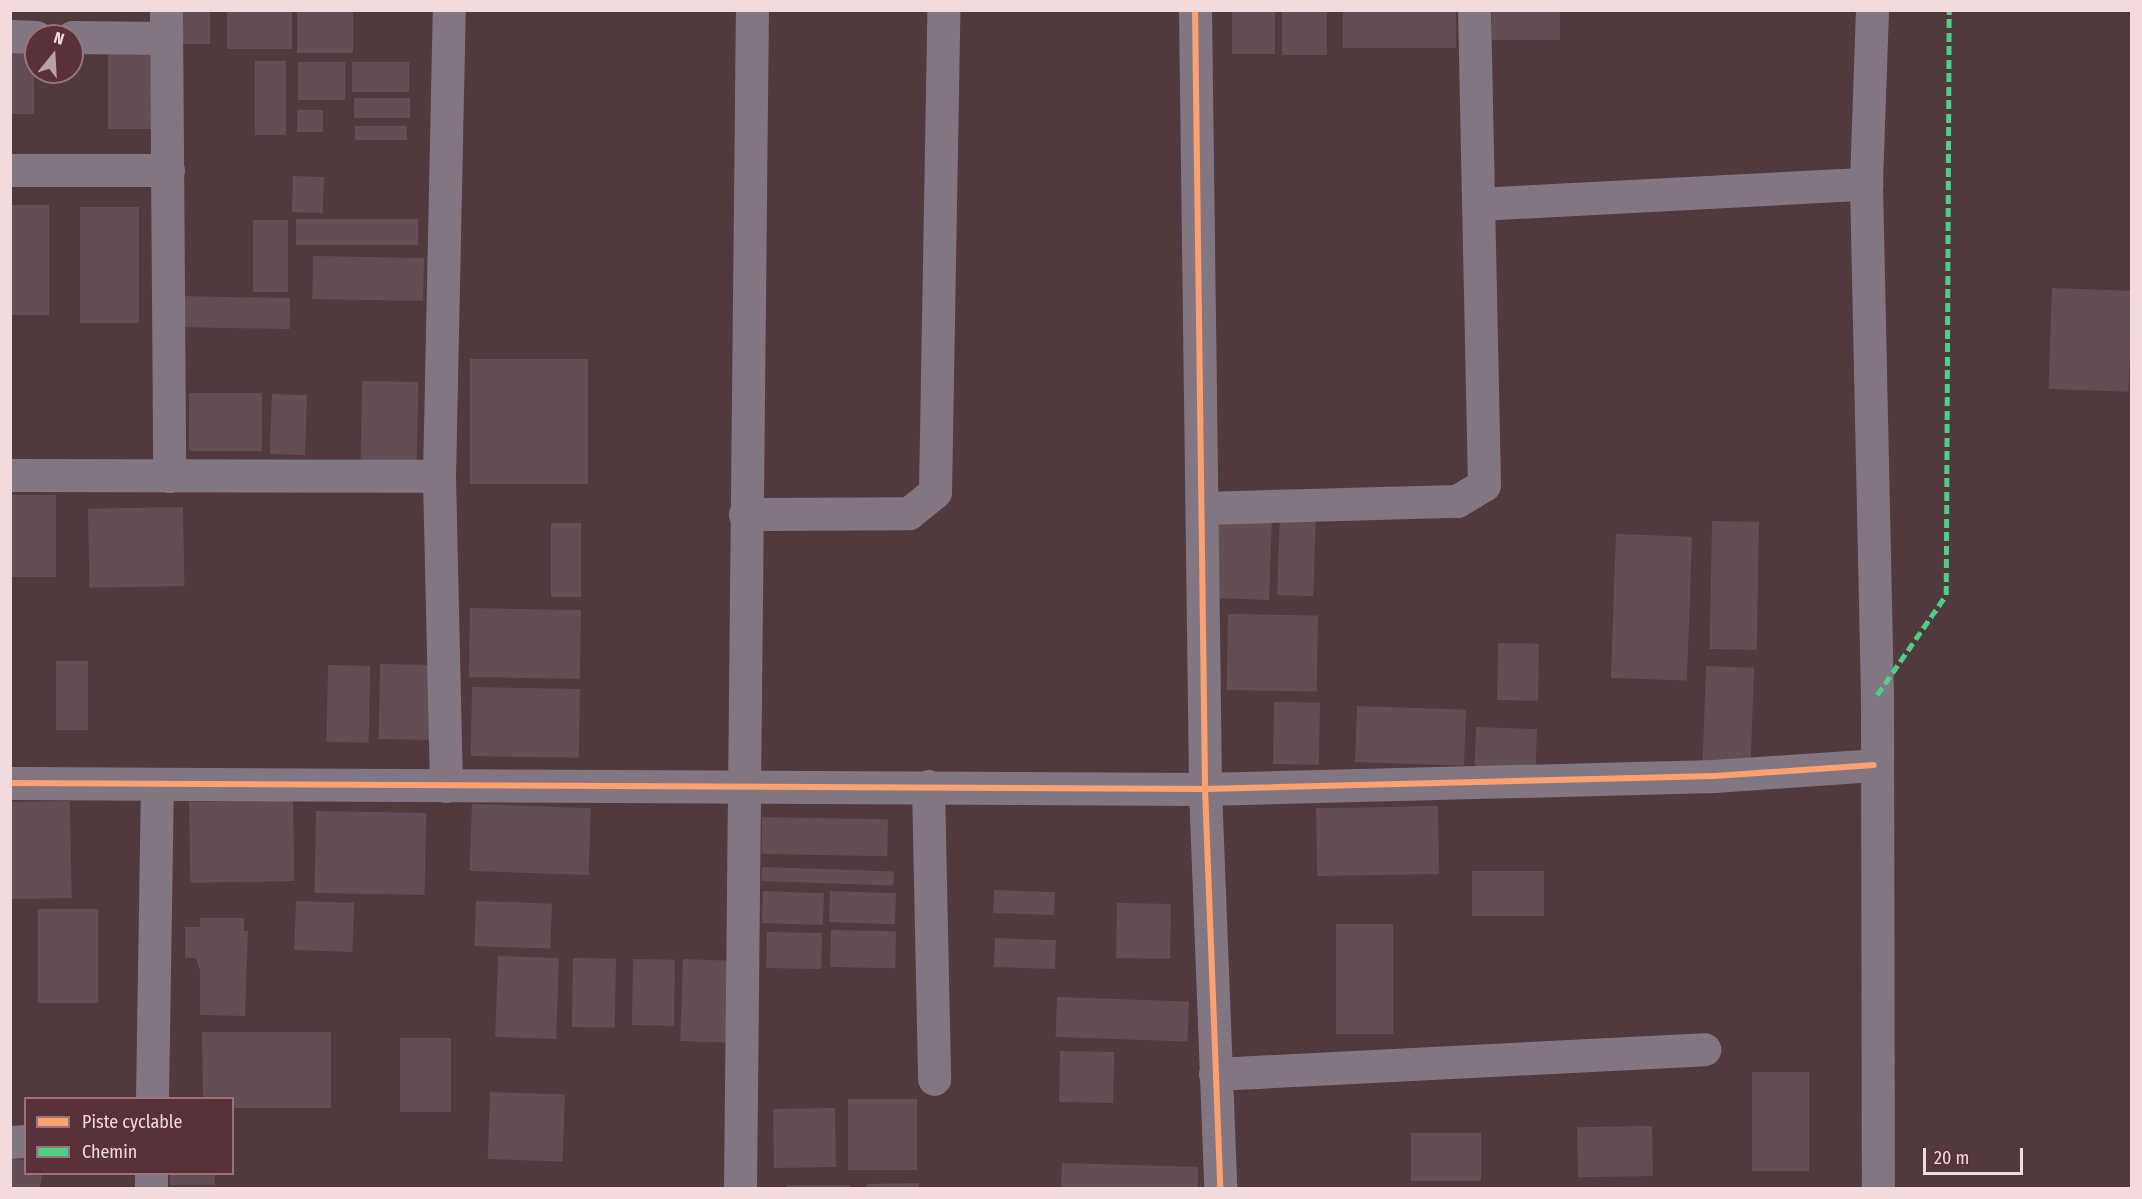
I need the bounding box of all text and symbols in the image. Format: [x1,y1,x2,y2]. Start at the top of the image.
north arrow [24,24,84,84]
text: N [52,28,67,49]
legend [24,1097,234,1175]
text: Piste cyclable [82,1111,182,1133]
scale bar [1926,1136,2026,1174]
text: Chemin [82,1141,137,1163]
text: 20 m [1934,1147,1969,1169]

